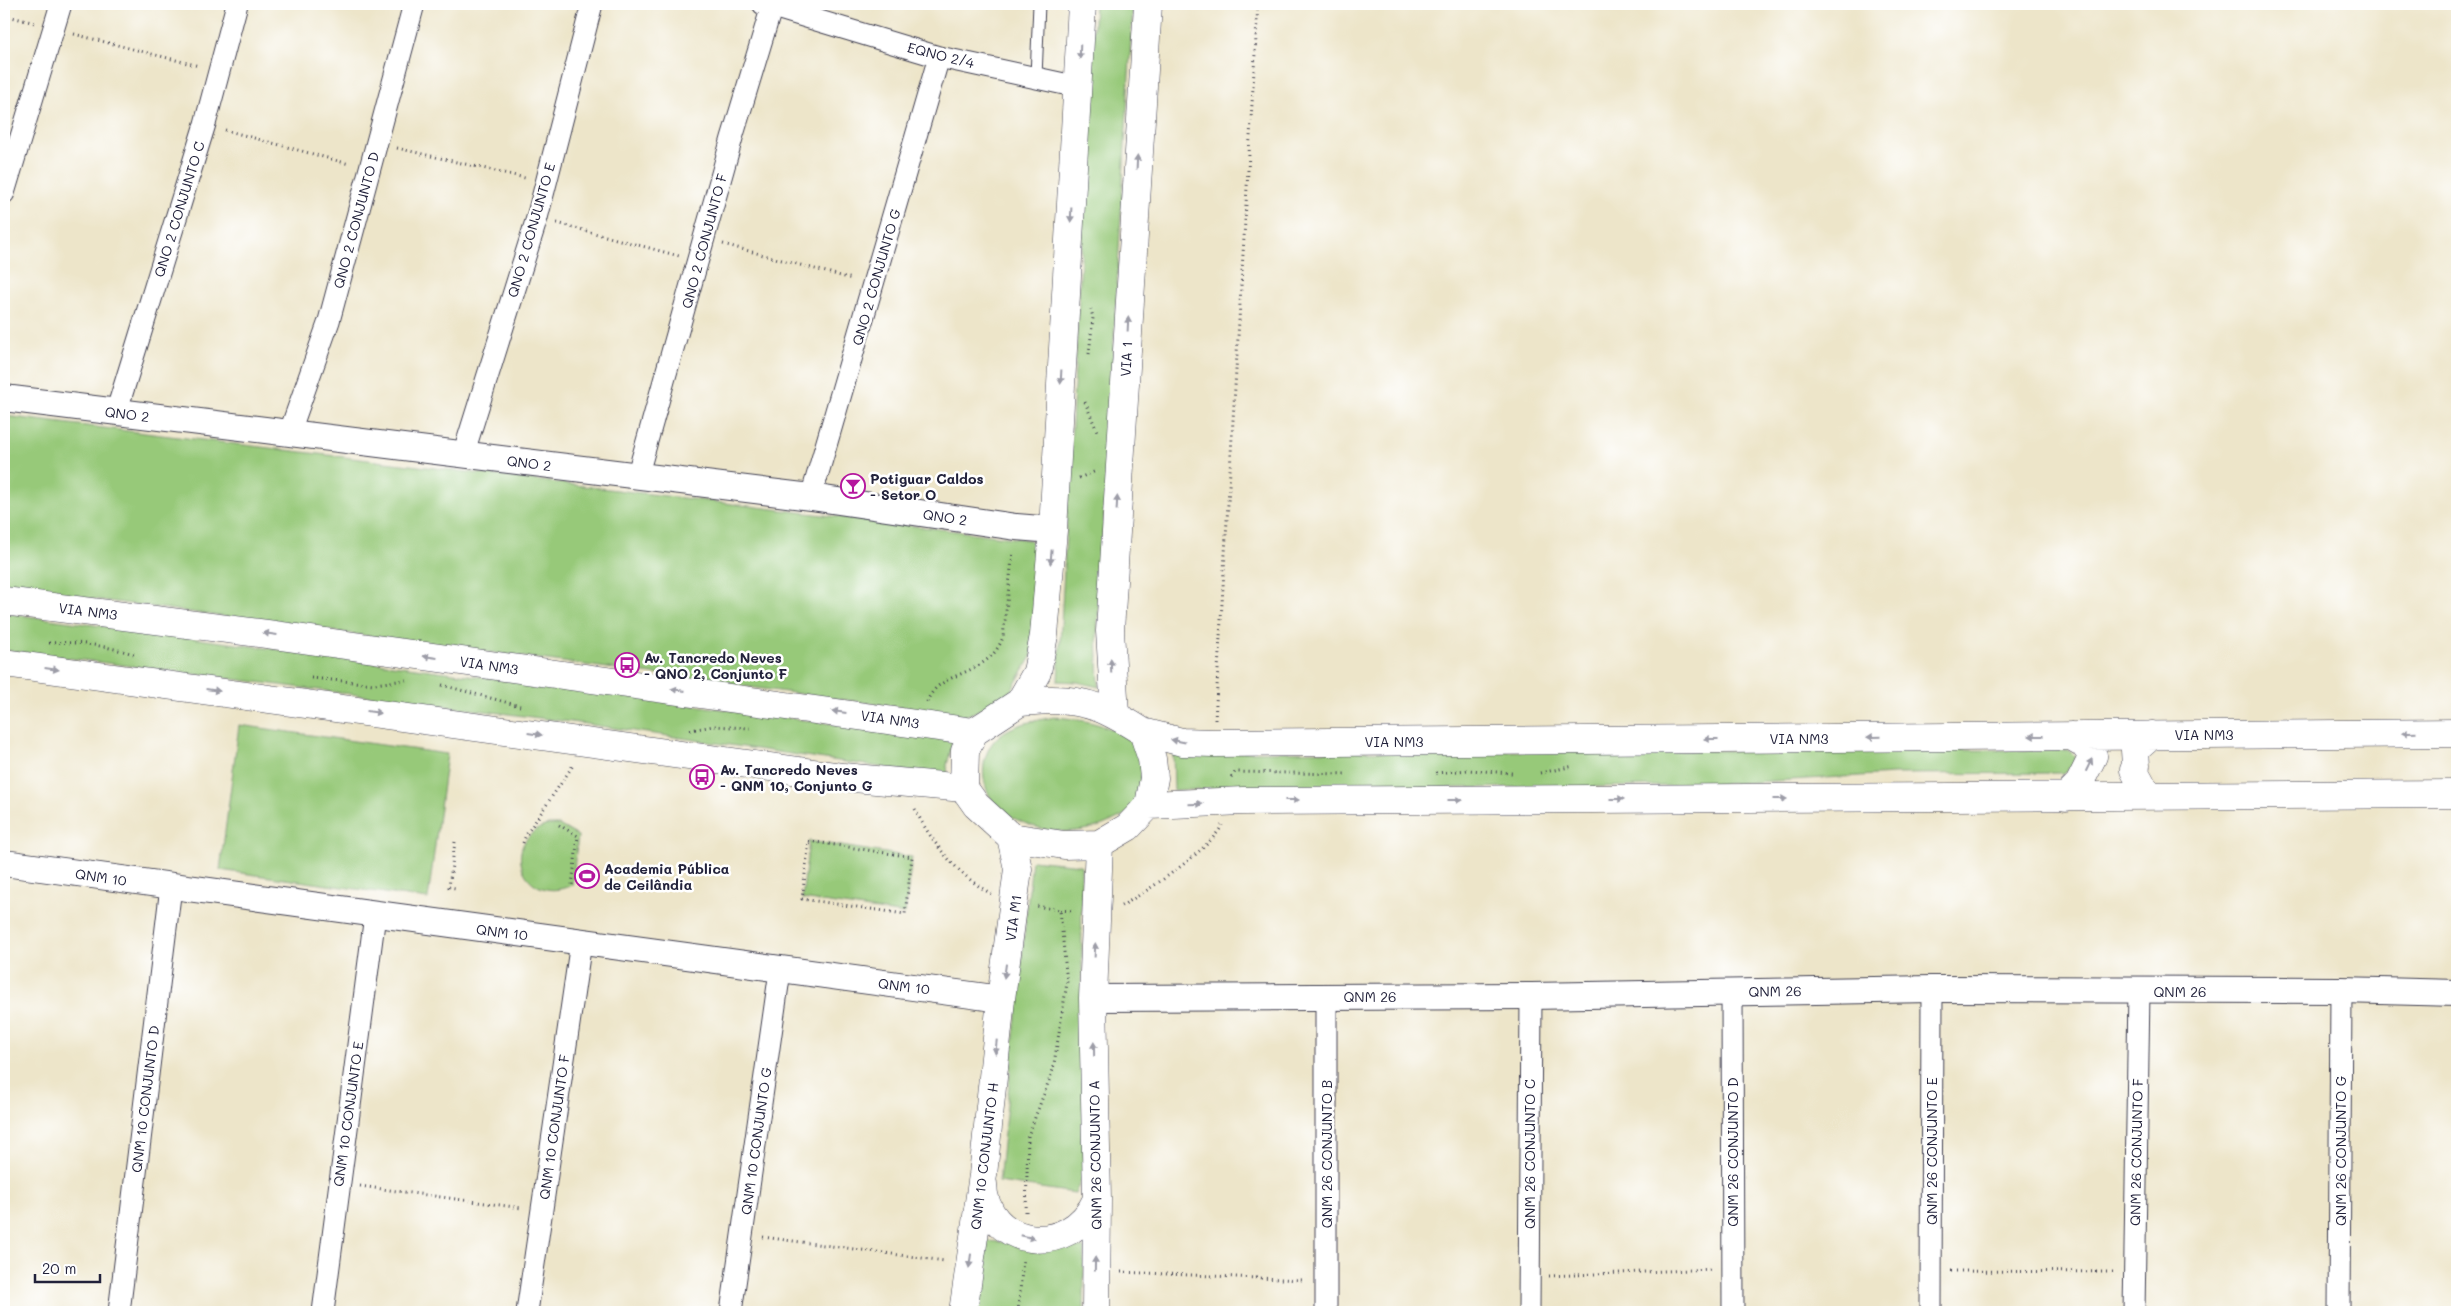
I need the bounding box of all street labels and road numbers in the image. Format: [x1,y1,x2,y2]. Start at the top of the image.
street label: EQNO 2/4 [906,38,977,73]
street label: QNO 2 CONJUNTO C [149,139,209,279]
street label: QNO 2 CONJUNTO D [329,150,383,290]
street label: QNO 2 CONJUNTO E [503,160,559,300]
street label: QNO 2 CONJUNTO F [677,171,731,311]
street label: QNO 2 CONJUNTO G [847,206,905,348]
street label: VIA 1 [1116,341,1136,377]
street label: QNO 2 [104,402,150,426]
street label: QNO 2 [506,451,552,475]
street label: QNO 2 [922,504,968,530]
street label: VIA NM3 [58,598,118,624]
street label: VIA NM3 [458,651,520,679]
street label: VIA NM3 [859,705,921,733]
street label: VIA NM3 [2175,725,2234,744]
street label: VIA NM3 [1770,729,1829,748]
street label: VIA NM3 [1365,732,1424,751]
street label: QNM 10 [74,864,128,890]
street label: VIA M1 [1000,894,1026,942]
street label: QNM 10 [475,919,529,945]
street label: QNM 10 [877,973,931,999]
street label: QNM 26 [1748,981,1802,1001]
street label: QNM 26 [2153,982,2207,1001]
street label: QNM 26 [1343,987,1397,1006]
street label: QNM 10 CONJUNTO D [127,1024,163,1174]
street label: QNM 10 CONJUNTO E [328,1040,368,1188]
street label: QNM 10 CONJUNTO F [534,1053,574,1201]
street label: QNM 10 CONJUNTO G [736,1066,776,1216]
street label: QNM 26 CONJUNTO G [2331,1076,2350,1226]
street label: QNM 26 CONJUNTO D [1723,1077,1742,1227]
street label: QNM 26 CONJUNTO E [1922,1077,1941,1225]
street label: QNM 26 CONJUNTO F [2125,1078,2147,1226]
street label: QNM 26 CONJUNTO C [1520,1079,1539,1229]
street label: QNM 26 CONJUNTO A [1084,1080,1106,1230]
street label: QNM 26 CONJUNTO B [1317,1080,1336,1228]
street label: QNM 10 CONJUNTO H [966,1081,1002,1231]

